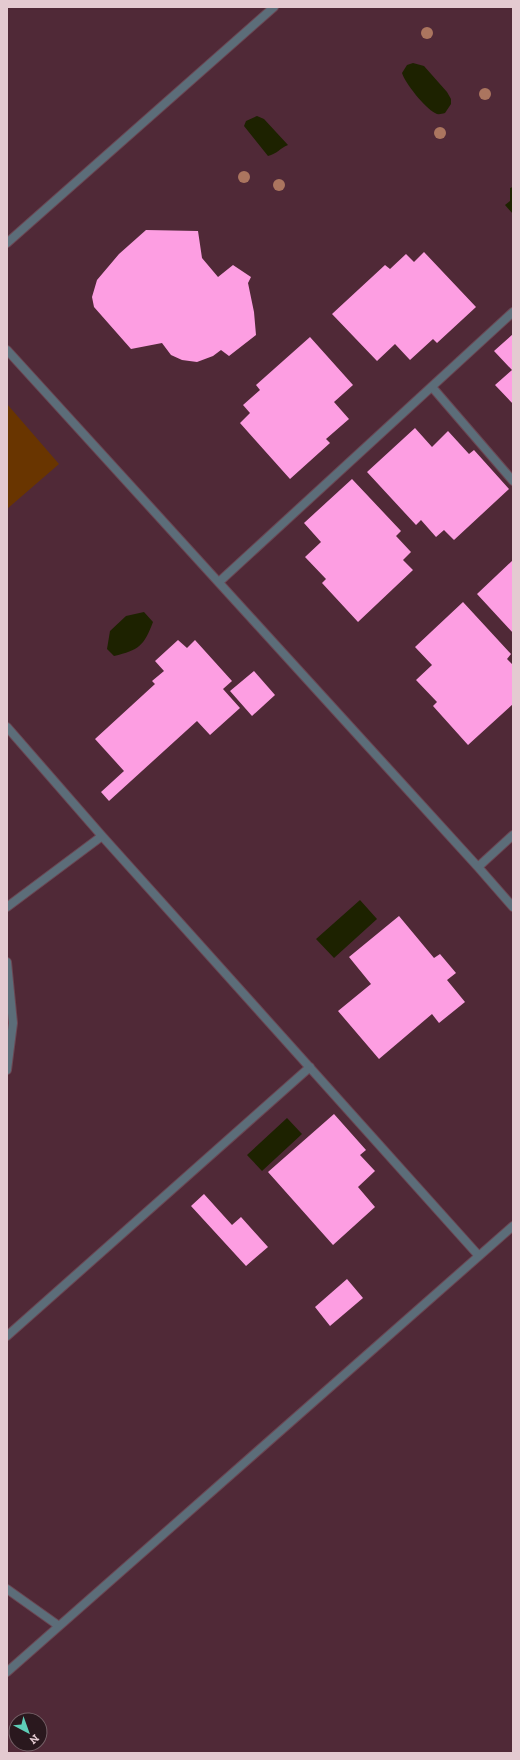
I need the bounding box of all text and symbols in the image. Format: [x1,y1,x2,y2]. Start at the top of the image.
north arrow [8,1712,48,1752]
text: N [26,1732,42,1747]

